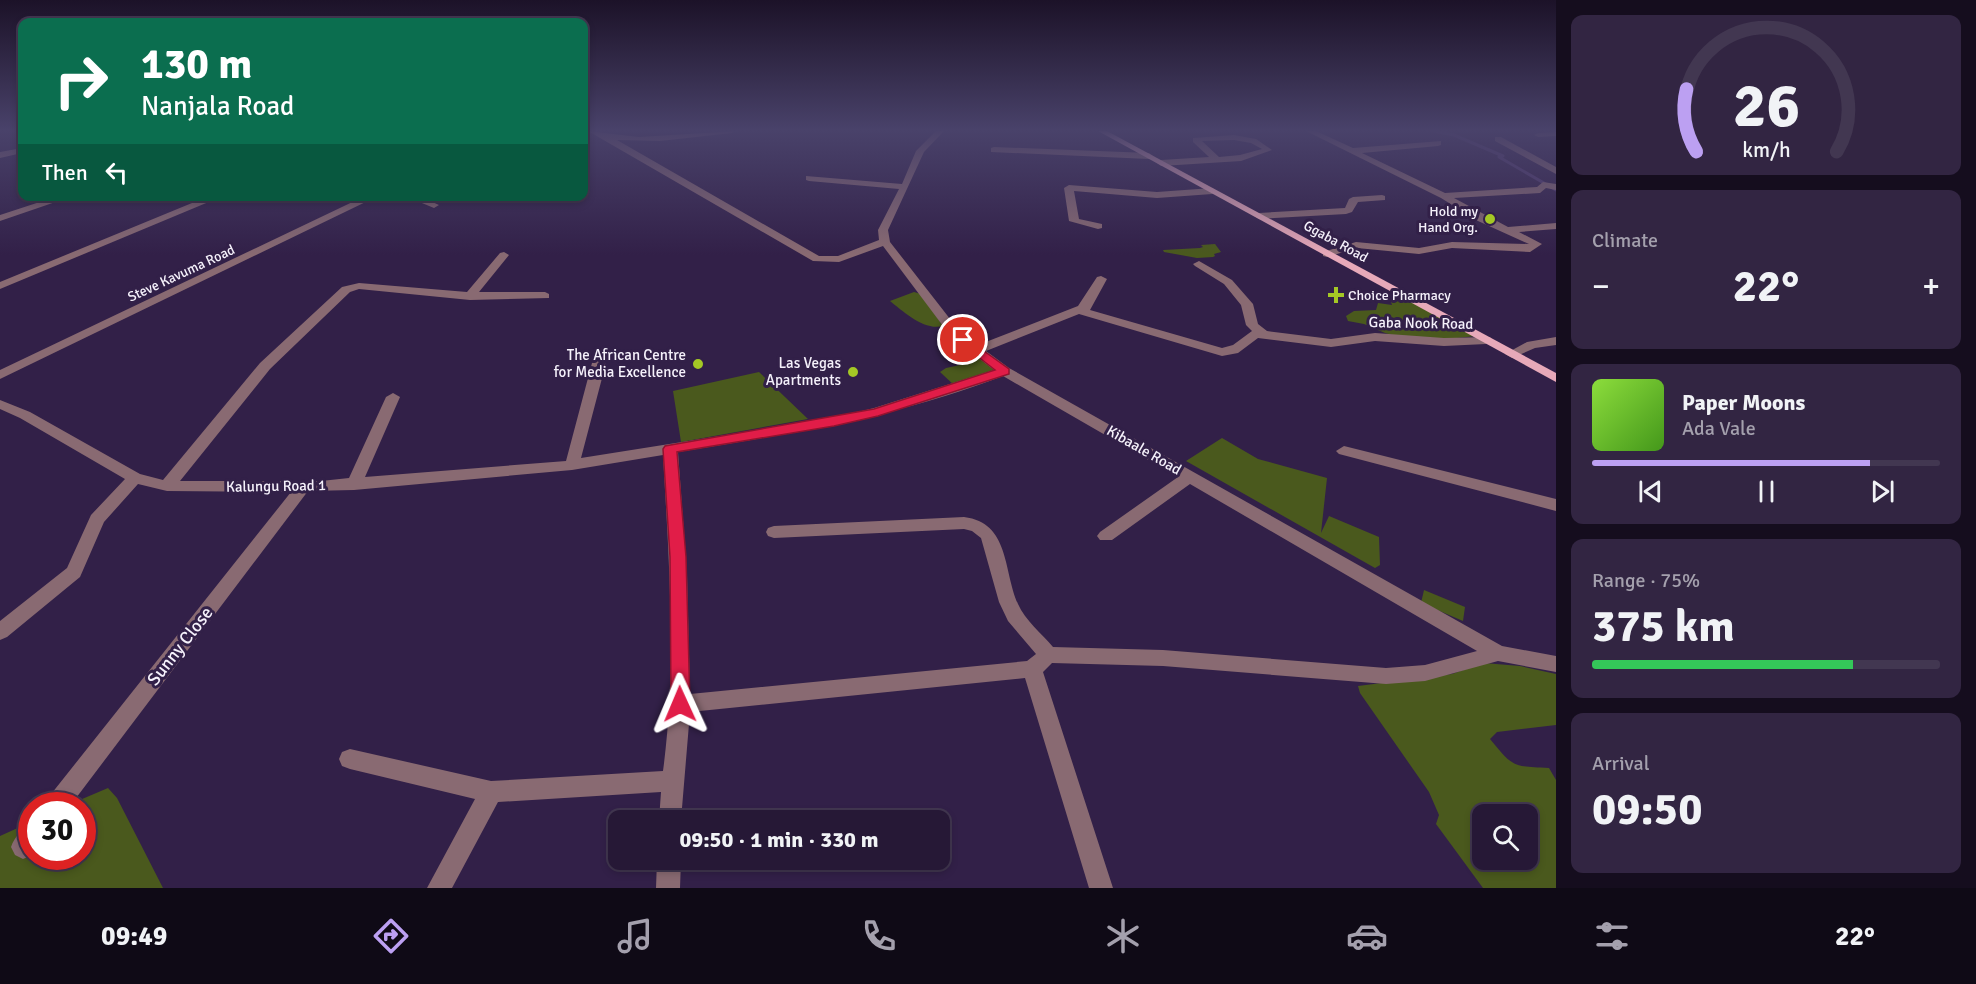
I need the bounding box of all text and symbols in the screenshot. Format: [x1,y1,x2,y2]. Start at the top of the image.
text: 130 m [141,39,252,90]
icon: right [42,42,120,120]
text: 26 [1732,67,1800,144]
text: Nanjala Road [141,90,294,123]
text: km/h [1742,137,1790,163]
icon: left [100,156,133,189]
text: Then [42,159,88,186]
place label: Hold my Hand Org. [1418,203,1478,236]
marker: Hold my Hand Org. [1483,212,1497,226]
street label: Ggaba Road [1301,217,1371,266]
text: Climate [1592,228,1658,253]
street label: Steve Kavuma Road [125,241,237,306]
text: 22° [1733,259,1799,314]
text: − [1592,266,1610,307]
text: + [1922,266,1940,307]
place label: Choice Pharmacy [1348,287,1451,304]
marker: Choice Pharmacy [1329,288,1343,302]
street label: Gaba Nook Road [1368,313,1474,333]
pin [937,314,988,365]
icon: arrive [946,323,979,356]
place label: The African Centre for Media Excellence [554,346,686,381]
place label: Las Vegas Apartments [766,354,841,389]
marker: The African Centre for Media Excellence [691,357,705,371]
marker: Las Vegas Apartments [846,365,860,379]
text: Paper Moons [1682,389,1805,416]
text: Ada Vale [1682,416,1756,441]
street label: Kibaale Road [1103,421,1185,479]
icon: previous [1634,475,1667,508]
icon: pause [1750,475,1783,508]
icon: next [1866,475,1899,508]
street label: Kalungu Road 1 [226,476,326,496]
text: Range · 75% [1592,568,1700,593]
text: 375 km [1592,599,1735,654]
street label: Sunny Close [142,602,218,690]
position arrow [648,672,712,736]
text: Arrival [1592,751,1650,776]
text: 09:50 [1592,782,1702,837]
speed limit sign: 30 [18,792,96,870]
map controls [1472,804,1538,870]
button: search [1472,804,1538,870]
text: 09:50 · 1 min · 330 m [679,826,879,853]
icon: directions [370,915,412,957]
icon: music [614,915,656,957]
icon: phone [858,915,900,957]
icon: climate [1102,915,1144,957]
icon: car [1346,915,1388,957]
icon: filters [1591,915,1633,957]
text: 09:49 [101,920,167,953]
text: 22° [1835,920,1875,953]

